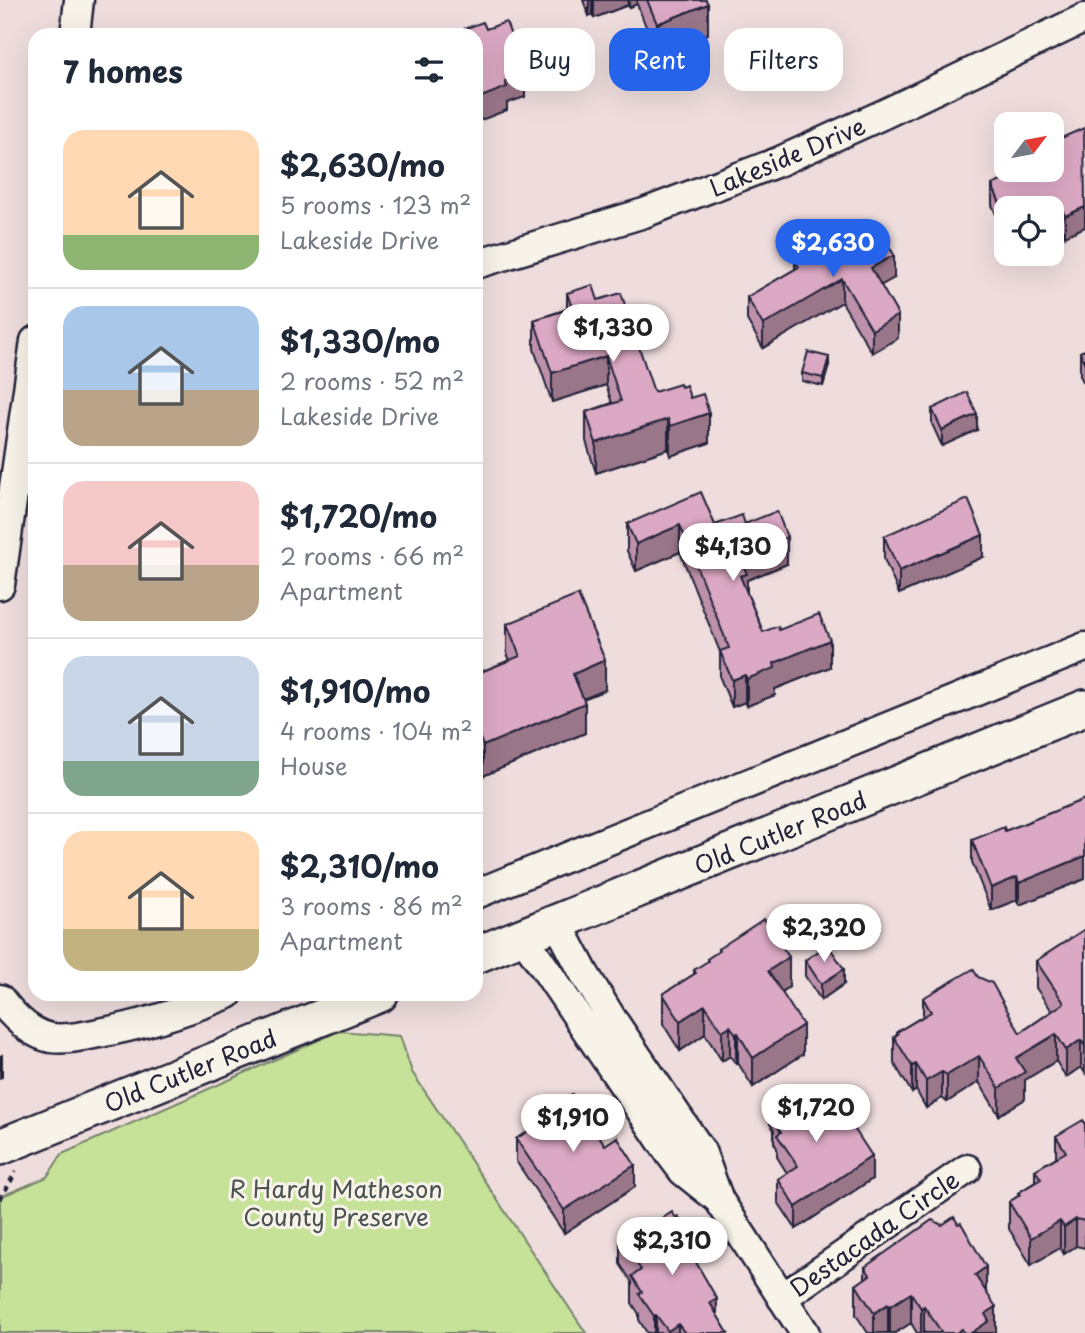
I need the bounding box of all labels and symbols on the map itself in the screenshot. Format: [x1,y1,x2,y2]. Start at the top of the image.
street label: Lakeside Drive [703,107,871,205]
north arrow [994,112,1064,182]
pin: $2,630 [776,219,890,279]
pin: $1,330 [556,304,670,364]
pin: $4,130 [676,524,790,583]
street label: Old Cutler Road [688,781,872,883]
pin: $2,320 [767,904,881,964]
street label: Old Cutler Road [98,1019,282,1121]
pin: $1,720 [759,1084,873,1144]
pin: $1,910 [516,1094,630,1154]
street label: Destacada Circle [782,1161,966,1305]
park label: R Hardy Matheson County Preserve [229,1170,443,1234]
pin: $2,310 [615,1218,729,1277]

